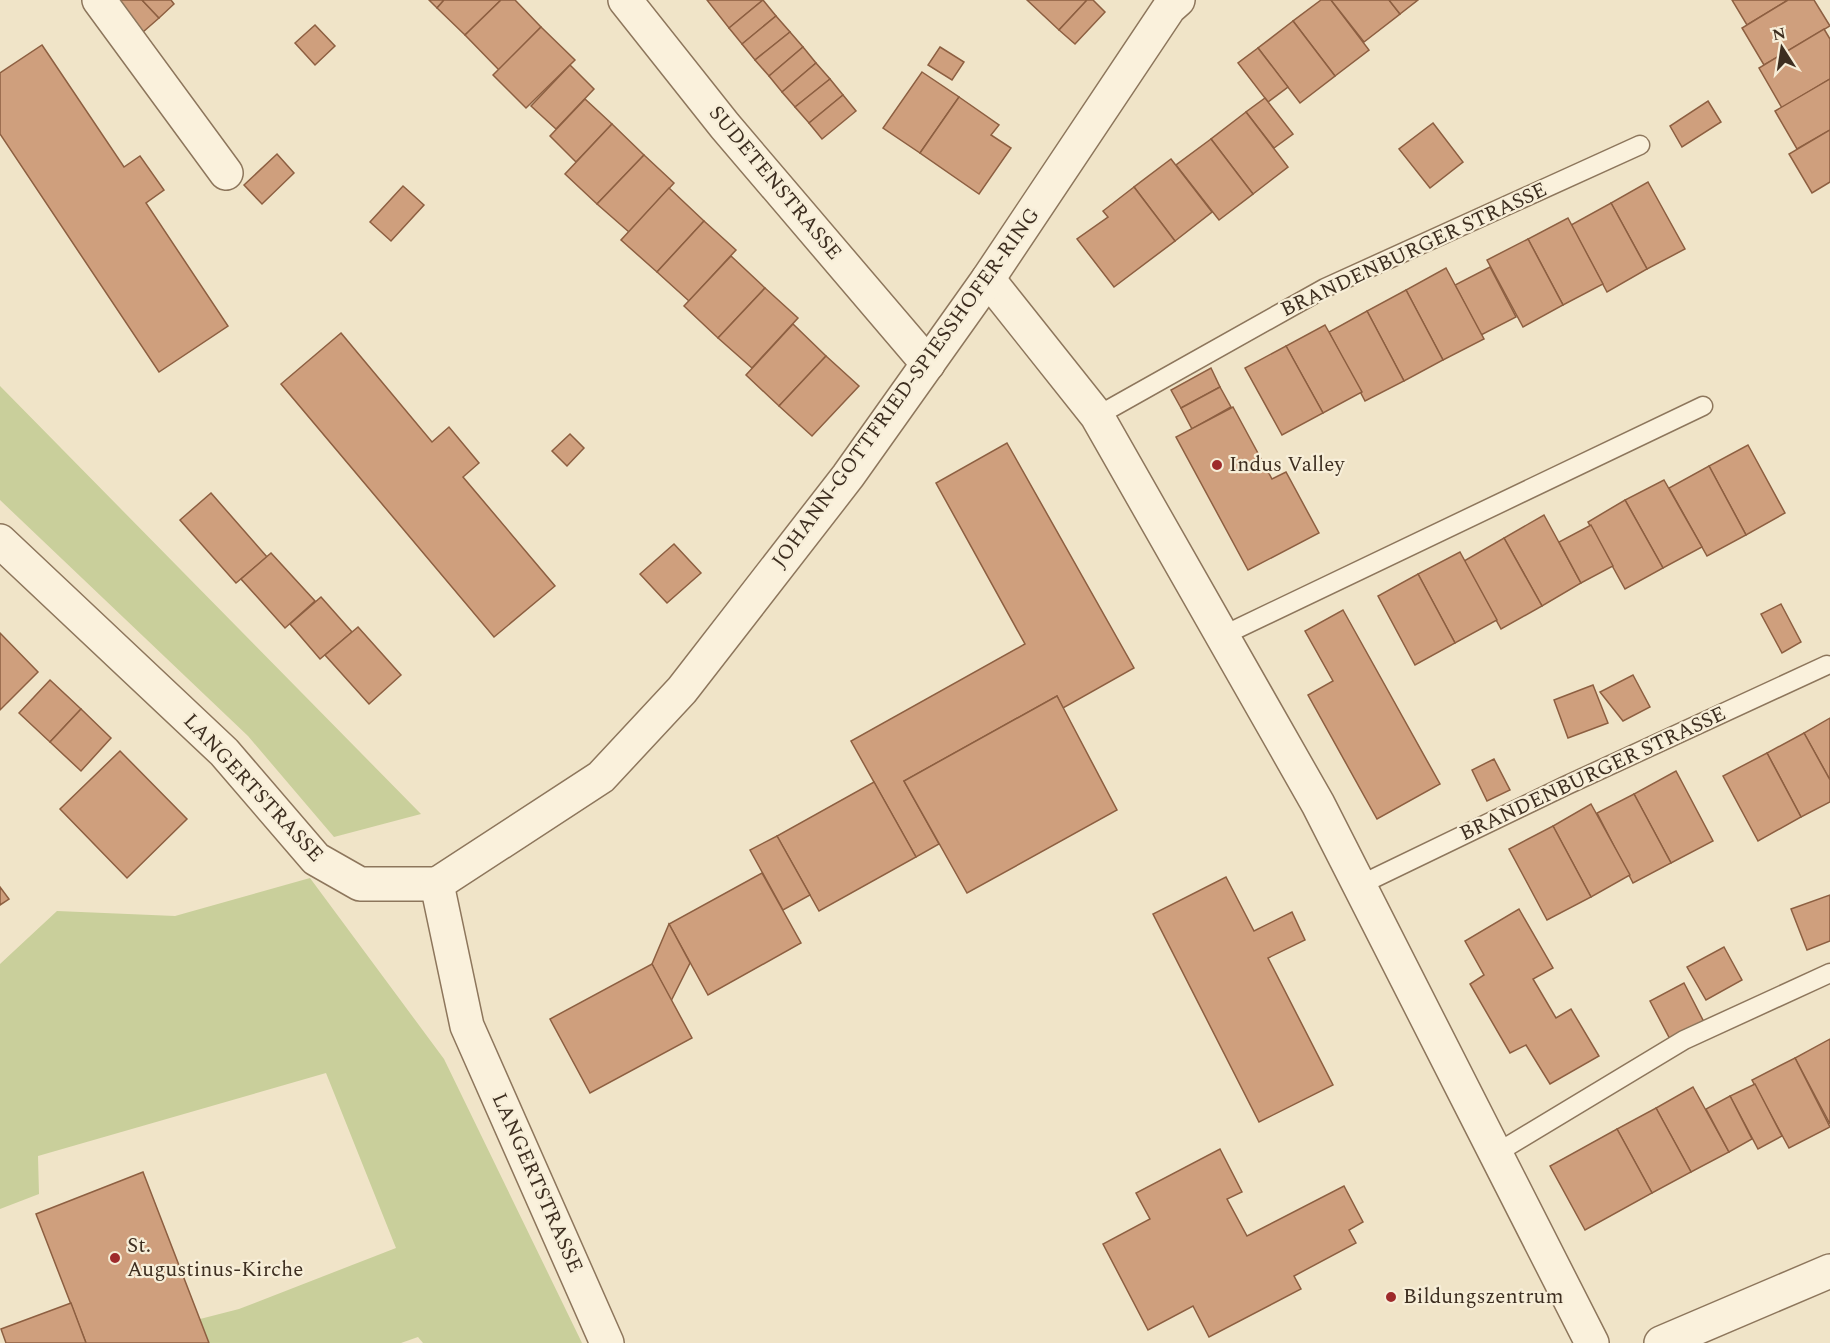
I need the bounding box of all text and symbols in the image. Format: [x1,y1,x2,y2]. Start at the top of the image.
north arrow [1752,18,1812,78]
text: N [1770,21,1788,47]
street label: SUDETENSTRASSE [700,99,850,267]
street label: BRANDENBURGER STRASSE [1276,174,1552,326]
street label: JOHANN-GOTTFRIED-SPIESSHOFER-RING [764,201,1048,575]
place label: Indus Valley [1229,449,1345,481]
marker: Indus Valley [1210,458,1224,472]
street label: BRANDENBURGER STRASSE [1455,698,1731,850]
street label: LANGERTSTRASSE [175,706,331,870]
street label: LANGERTSTRASSE [483,1088,591,1278]
place label: St. Augustinus-Kirche [127,1230,303,1286]
marker: St. Augustinus-Kirche [108,1251,122,1265]
place label: Bildungszentrum [1403,1281,1563,1313]
marker: Bildungszentrum [1384,1290,1398,1304]

